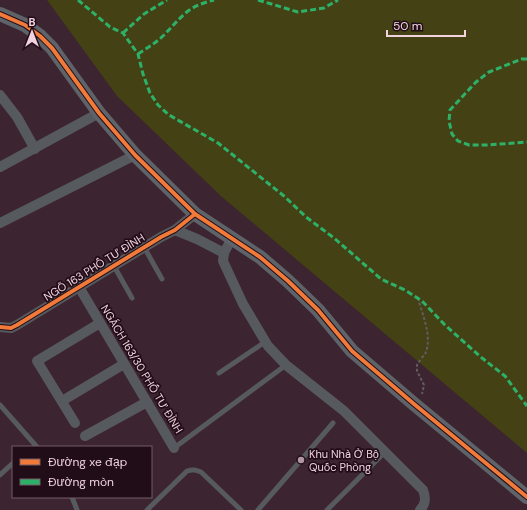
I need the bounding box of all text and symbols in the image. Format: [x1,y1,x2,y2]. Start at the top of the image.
north arrow [12,12,52,52]
scale bar [387,12,465,38]
text: B [28,15,36,29]
text: 50 m [393,18,422,34]
street label: NGÕ 163 PHỐ TƯ ĐÌNH [41,230,147,304]
street label: NGÁCH 163/30 PHỐ TƯ ĐÌNH [98,302,186,436]
legend [12,446,152,498]
place label: Khu Nhà Ở Bộ Quốc Phòng [309,447,379,474]
text: Đường xe đạp [48,454,127,470]
marker: Khu Nhà Ở Bộ Quốc Phòng [296,455,306,465]
text: Đường mòn [48,474,114,490]

